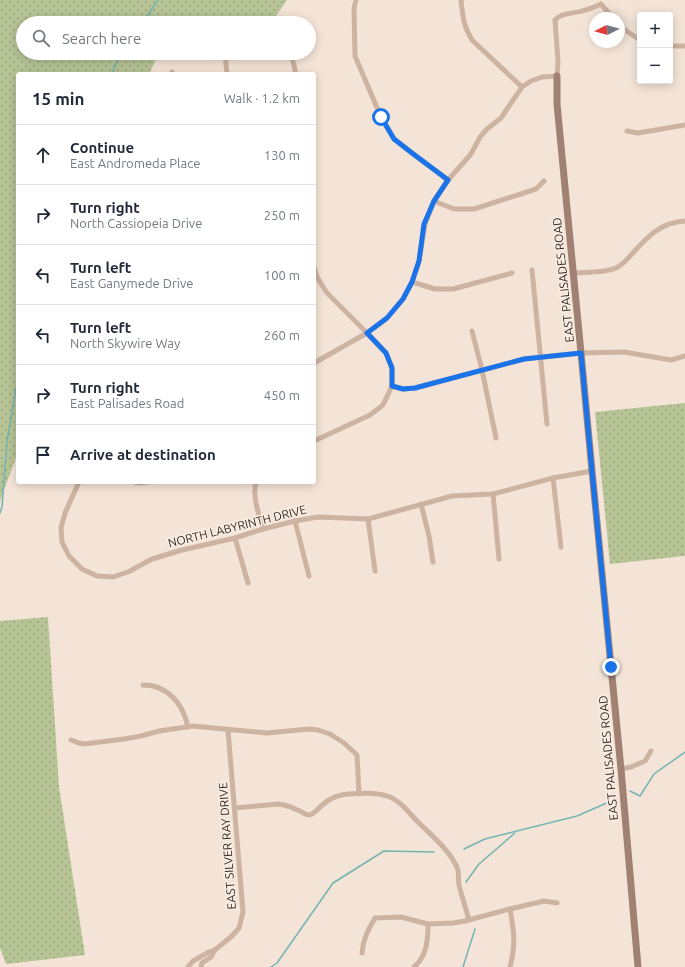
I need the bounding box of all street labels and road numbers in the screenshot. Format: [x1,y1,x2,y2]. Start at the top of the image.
street label: EAST PALISADES ROAD [550,217,576,343]
street label: NORTH LABYRINTH DRIVE [167,502,308,549]
street label: EAST PALISADES ROAD [596,695,620,821]
street label: EAST SILVER RAY DRIVE [216,782,238,910]

